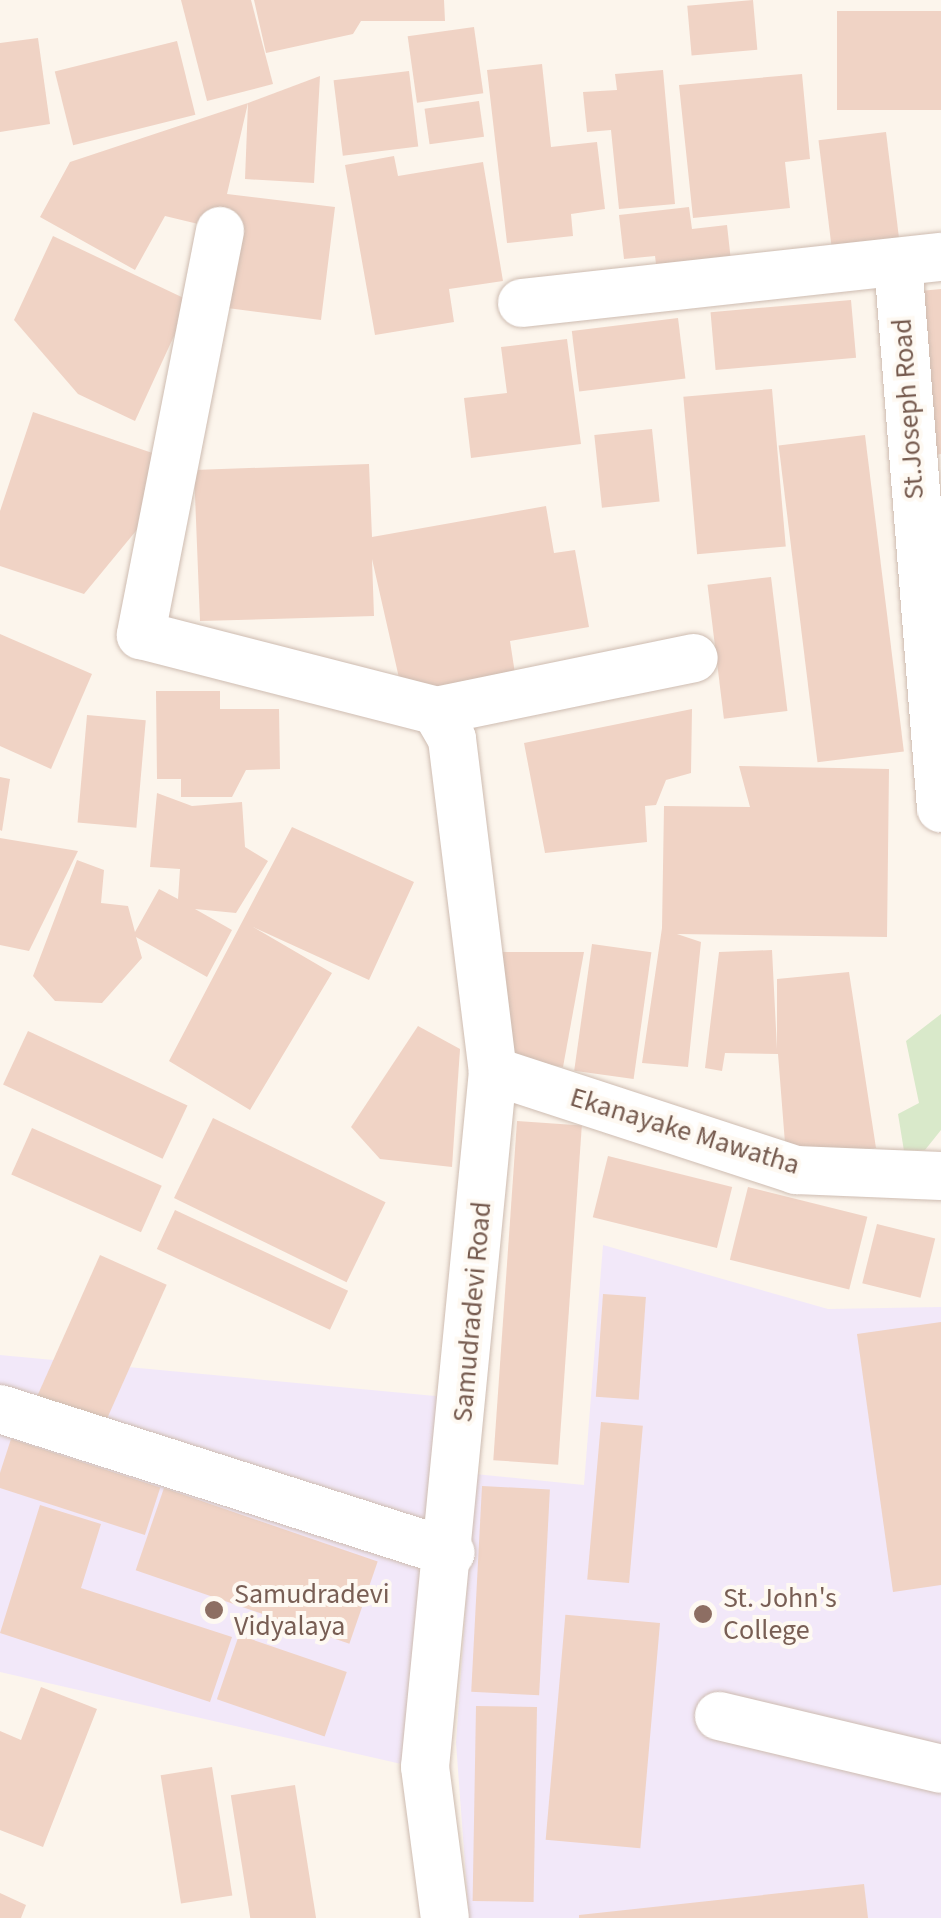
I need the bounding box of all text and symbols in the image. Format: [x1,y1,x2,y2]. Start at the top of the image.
street label: St.Joseph Road [885,317,931,501]
street label: Ekanayake Mawatha [566,1080,804,1182]
street label: Samudradevi Road [446,1200,498,1424]
place label: Samudradevi Vidyalaya [234,1577,390,1643]
place label: St. John's College [723,1581,837,1647]
marker: Samudradevi Vidyalaya [203,1599,225,1621]
marker: St. John's College [692,1603,714,1625]

